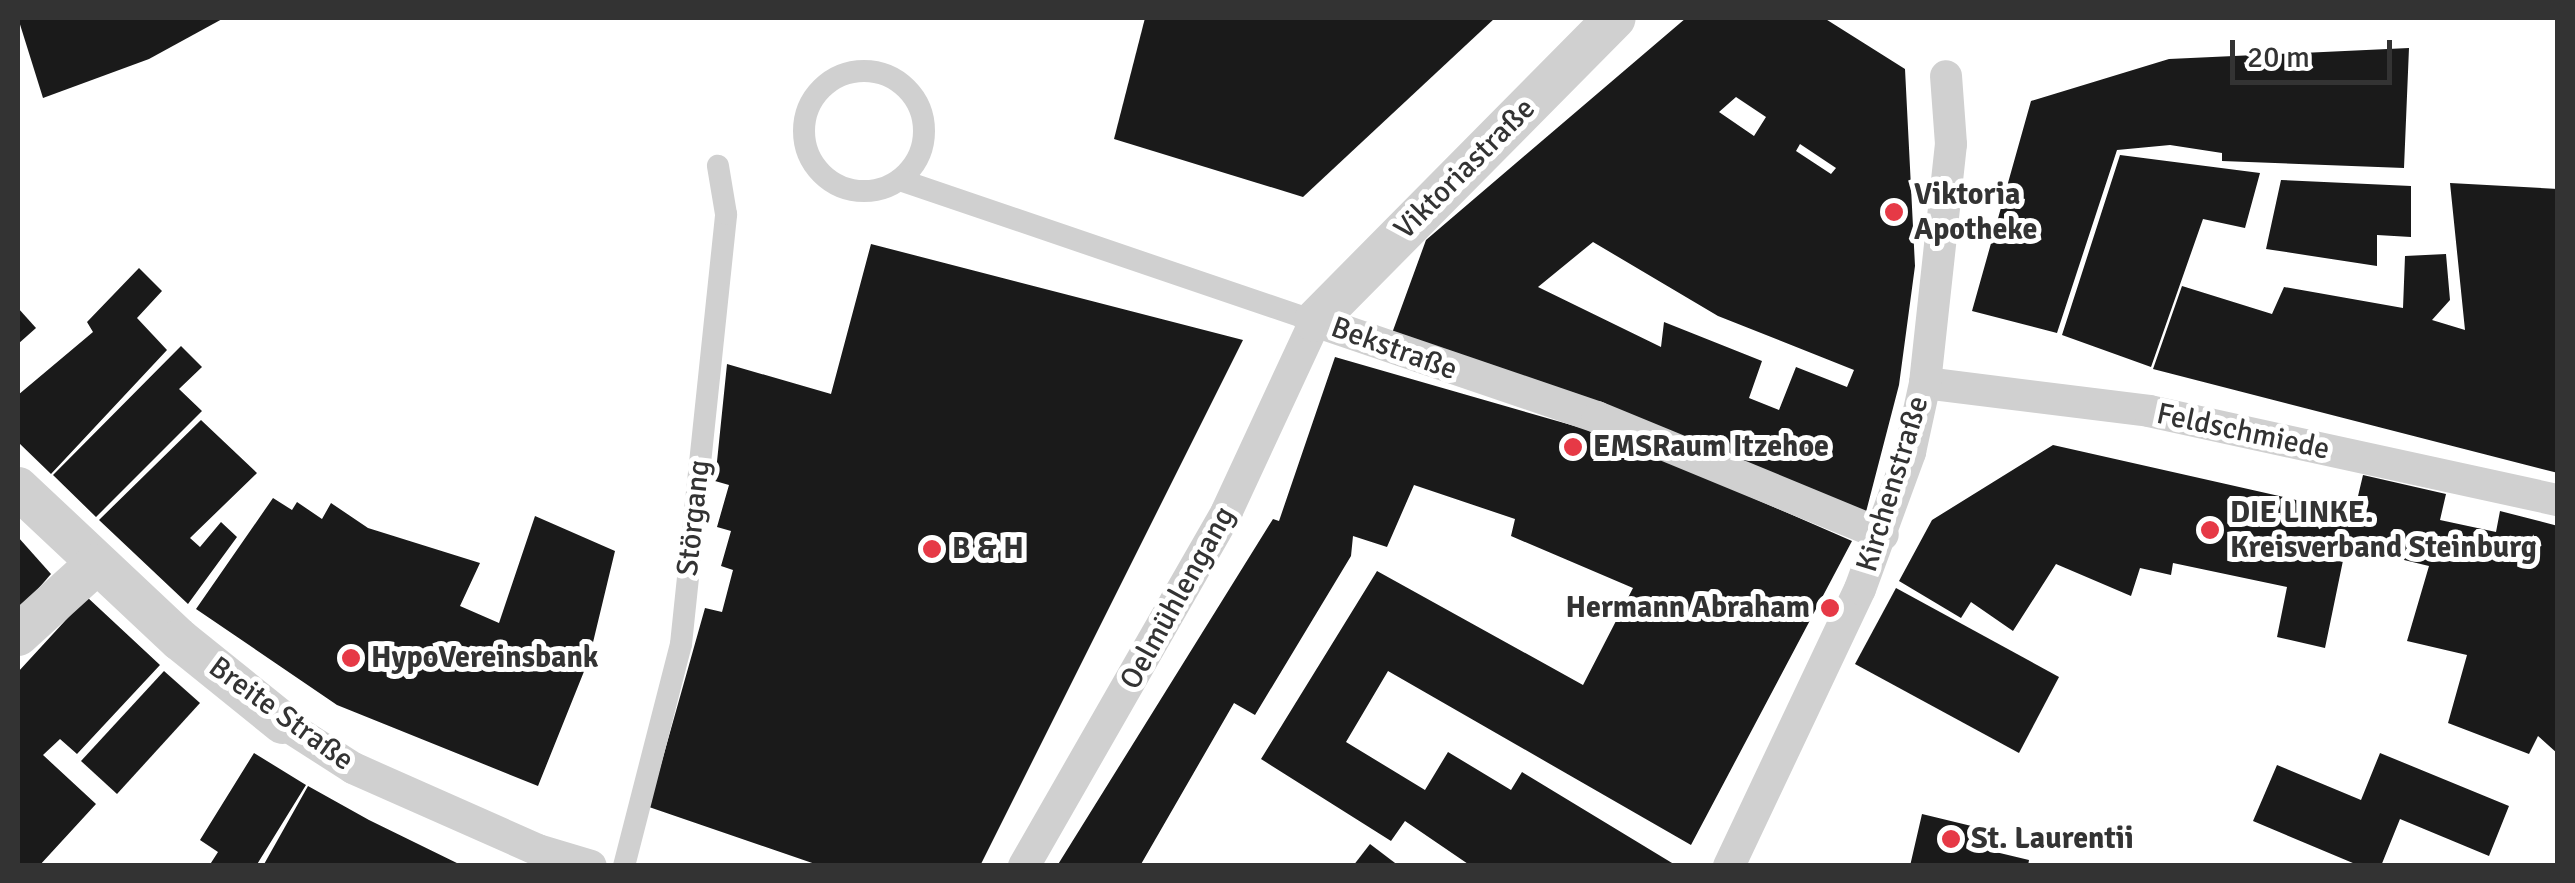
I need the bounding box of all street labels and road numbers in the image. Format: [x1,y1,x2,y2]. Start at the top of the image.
street label: Viktoriastraße [1387,91,1543,247]
street label: Bekstraße [1326,310,1462,388]
street label: Kirchenstraße [1849,392,1937,576]
street label: Feldschmiede [2153,396,2333,468]
street label: Störgang [670,458,718,578]
street label: Oelmühlengang [1113,500,1243,696]
street label: Breite Straße [202,649,360,779]

